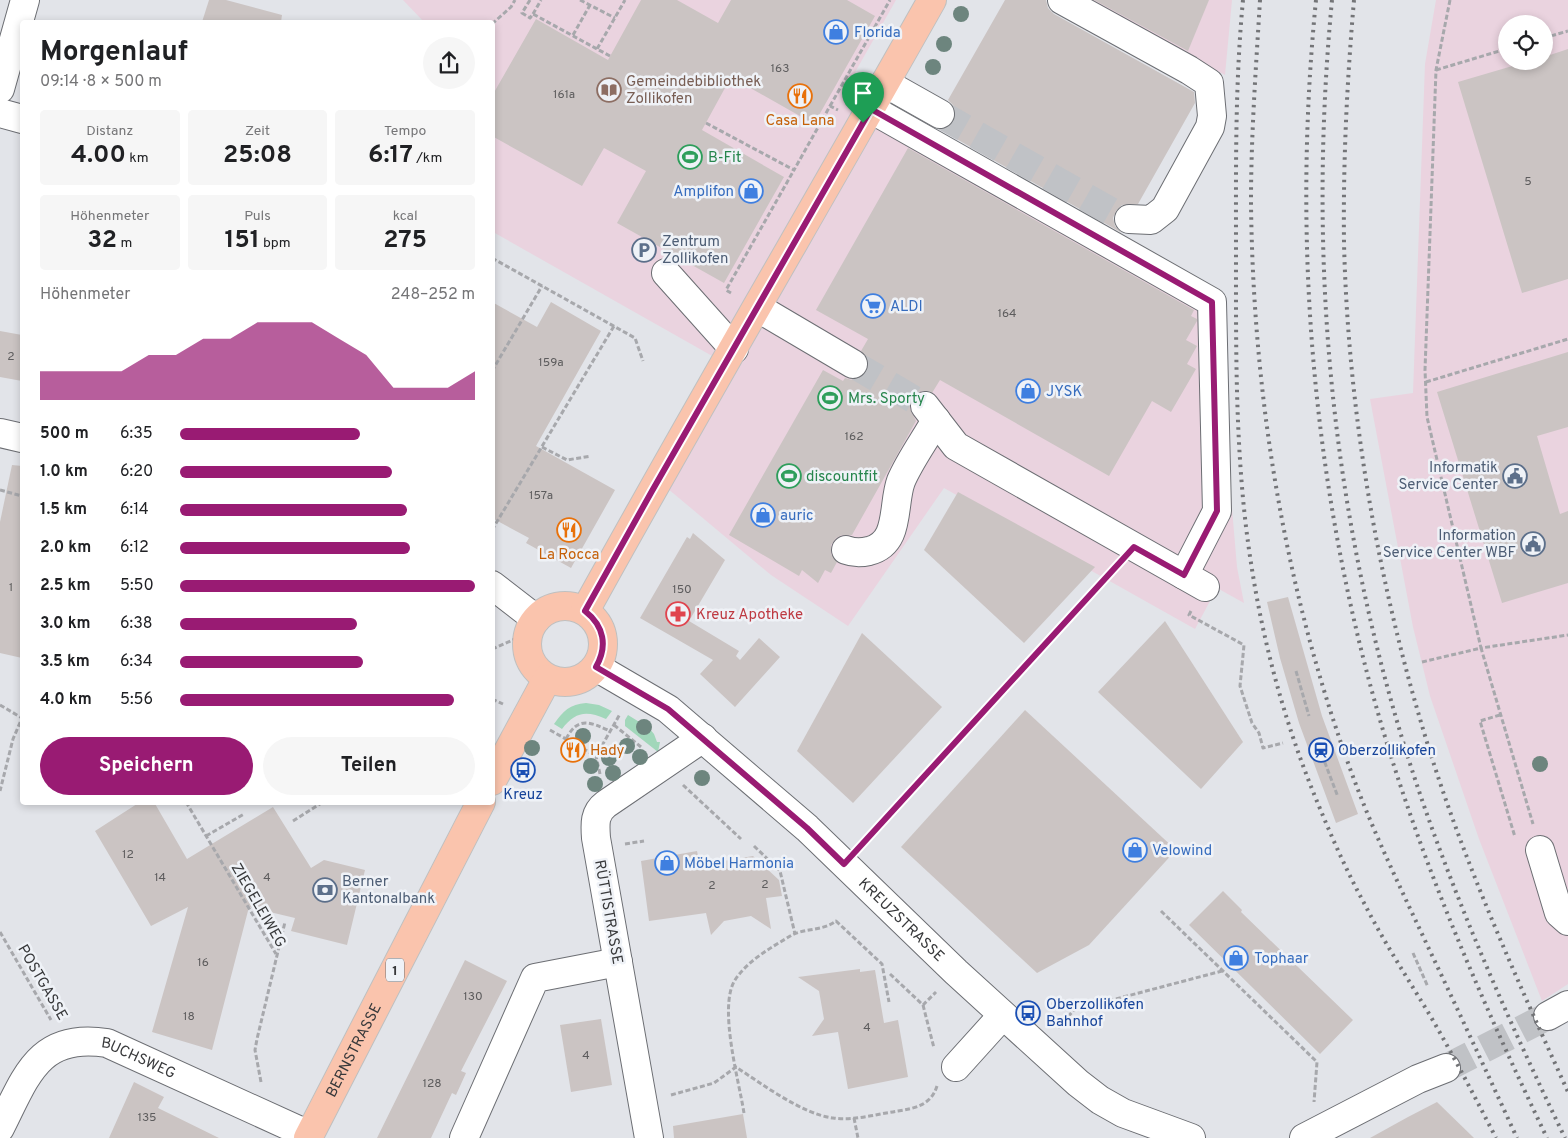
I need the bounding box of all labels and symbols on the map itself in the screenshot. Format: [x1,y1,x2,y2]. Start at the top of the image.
shop icon: Florida [823,19,849,45]
place label: Florida [854,24,901,43]
house number: 163 [771,61,789,77]
pin [842,72,884,123]
place label: Gemeindebibliothek Zollikofen [626,73,761,109]
library icon: Gemeindebibliothek Zollikofen [596,77,622,103]
restaurant icon: Casa Lana [787,83,813,109]
house number: 161a [553,87,575,103]
place label: Casa Lana [766,112,834,131]
sports icon: B-Fit [677,144,703,170]
place label: B-Fit [708,149,742,168]
house number: 5 [1524,174,1532,190]
shop icon: Amplifon [738,178,764,204]
place label: Amplifon [673,183,734,202]
place label: Zentrum Zollikofen [662,233,729,269]
parking icon: Zentrum Zollikofen [631,237,657,263]
supermarket icon: ALDI [860,293,886,319]
place label: ALDI [890,298,923,317]
house number: 164 [997,306,1017,322]
house number: 2 [7,349,15,365]
house number: 159a [538,355,564,371]
shop icon: JYSK [1015,378,1041,404]
place label: JYSK [1046,383,1082,402]
sports icon: Mrs. Sporty [817,385,843,411]
place label: Mrs. Sporty [848,390,925,409]
house number: 162 [845,429,863,445]
place label: Informatik Service Center [1399,459,1498,495]
sports icon: discountfit [776,463,802,489]
public building icon: Informatik Service Center [1502,463,1528,489]
place label: discountfit [806,468,878,487]
house number: 157a [529,488,553,504]
shop icon: auric [750,502,776,528]
place label: auric [780,507,814,526]
restaurant icon: La Rocca [556,517,582,543]
place label: Information Service Center WBF [1383,527,1516,563]
public building icon: Information Service Center WBF [1520,531,1546,557]
place label: La Rocca [539,546,599,565]
house number: 1 [9,580,13,596]
house number: 150 [672,582,692,598]
pharmacy icon: Kreuz Apotheke [665,601,691,627]
place label: Kreuz Apotheke [696,606,803,625]
restaurant icon: Hady [560,737,586,763]
station icon: Oberzollikofen [1308,737,1334,763]
place label: Hady [590,742,625,761]
place label: Oberzollikofen [1338,742,1436,761]
bus stop icon: Kreuz [510,757,536,783]
place label: Kreuz [503,786,543,805]
shop icon: Velowind [1122,837,1148,863]
place label: Velowind [1152,842,1212,861]
house number: 12 [122,847,134,863]
shop icon: Möbel Harmonia [654,850,680,876]
place label: Möbel Harmonia [684,855,794,874]
street label: RÜTTISTRASSE [589,858,627,966]
street label: ZIEGELEIWEG [226,860,290,951]
house number: 14 [154,870,166,886]
house number: 4 [263,870,271,886]
place label: Berner Kantonalbank [342,873,435,909]
street label: KREUZSTRASSE [854,875,948,967]
bank icon: Berner Kantonalbank [312,877,338,903]
house number: 2 [761,877,769,893]
house number: 2 [708,878,716,894]
street label: POSTGASSE [12,942,71,1024]
shop icon: Tophaar [1223,945,1249,971]
place label: Tophaar [1254,950,1309,969]
house number: 16 [197,955,209,971]
road number: 1 [386,958,404,982]
house number: 130 [463,989,483,1005]
place label: Oberzollikofen Bahnhof [1046,996,1144,1032]
street label: BERNSTRASSE [323,1000,387,1101]
bus stop icon: Oberzollikofen Bahnhof [1015,1000,1041,1026]
house number: 18 [183,1009,195,1025]
house number: 4 [863,1020,871,1036]
street label: BUCHSWEG [100,1034,178,1084]
house number: 4 [582,1048,590,1064]
house number: 128 [422,1076,442,1092]
house number: 135 [137,1110,157,1126]

